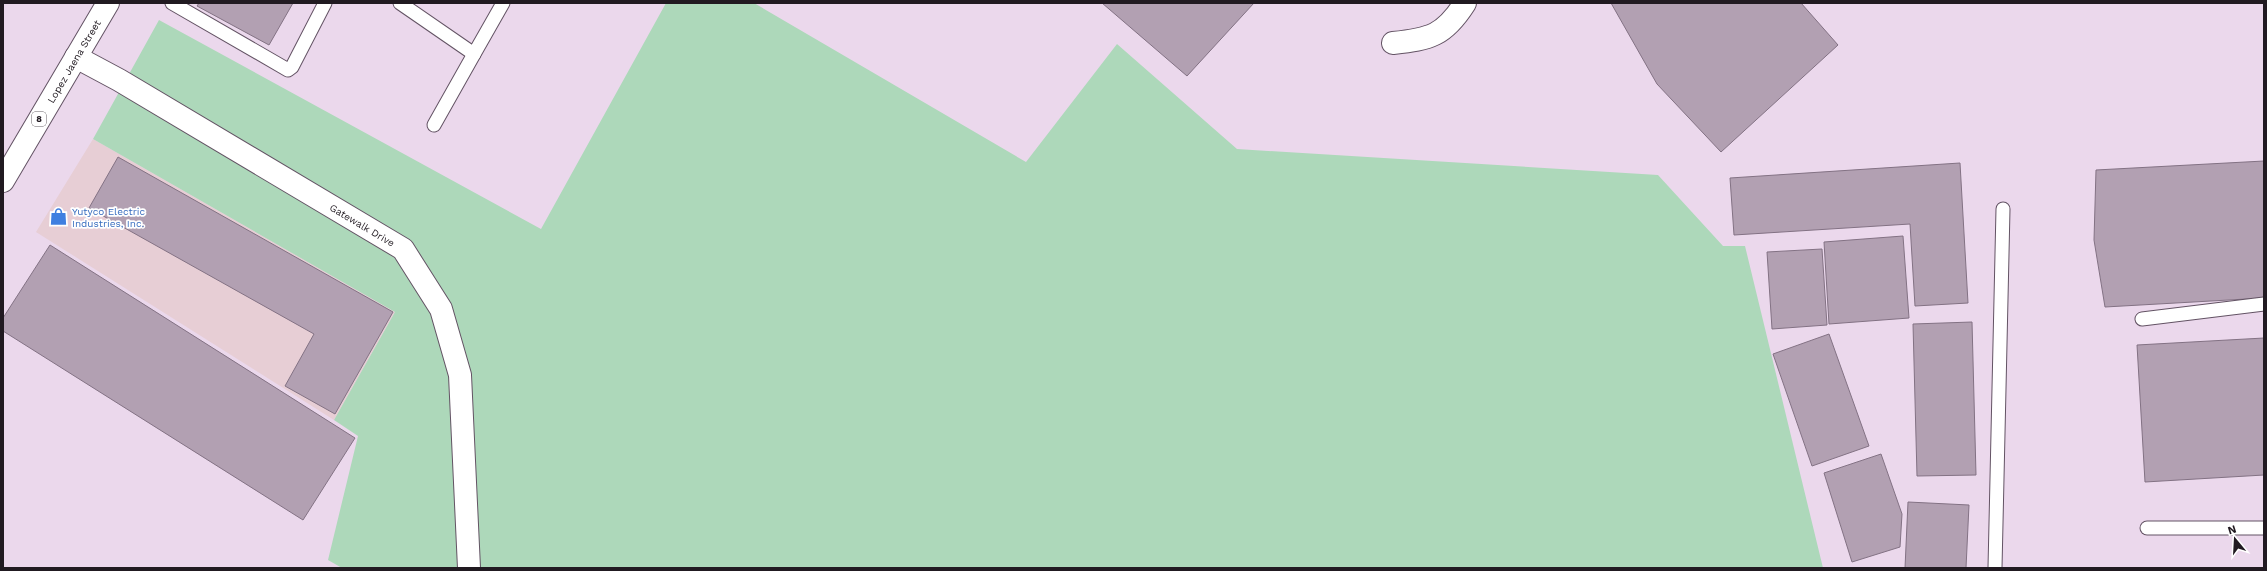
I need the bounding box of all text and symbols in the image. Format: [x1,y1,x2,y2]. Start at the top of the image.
street label: Lopez Jaena Street [45,17,103,105]
road number: 8 [32,112,46,126]
street label: Gatewalk Drive [328,201,397,248]
place label: Yutyco Electric Industries, Inc. [72,206,145,229]
shop icon: Yutyco Electric Industries, Inc. [49,207,69,227]
north arrow [2215,519,2255,559]
text: N [2226,523,2238,537]

